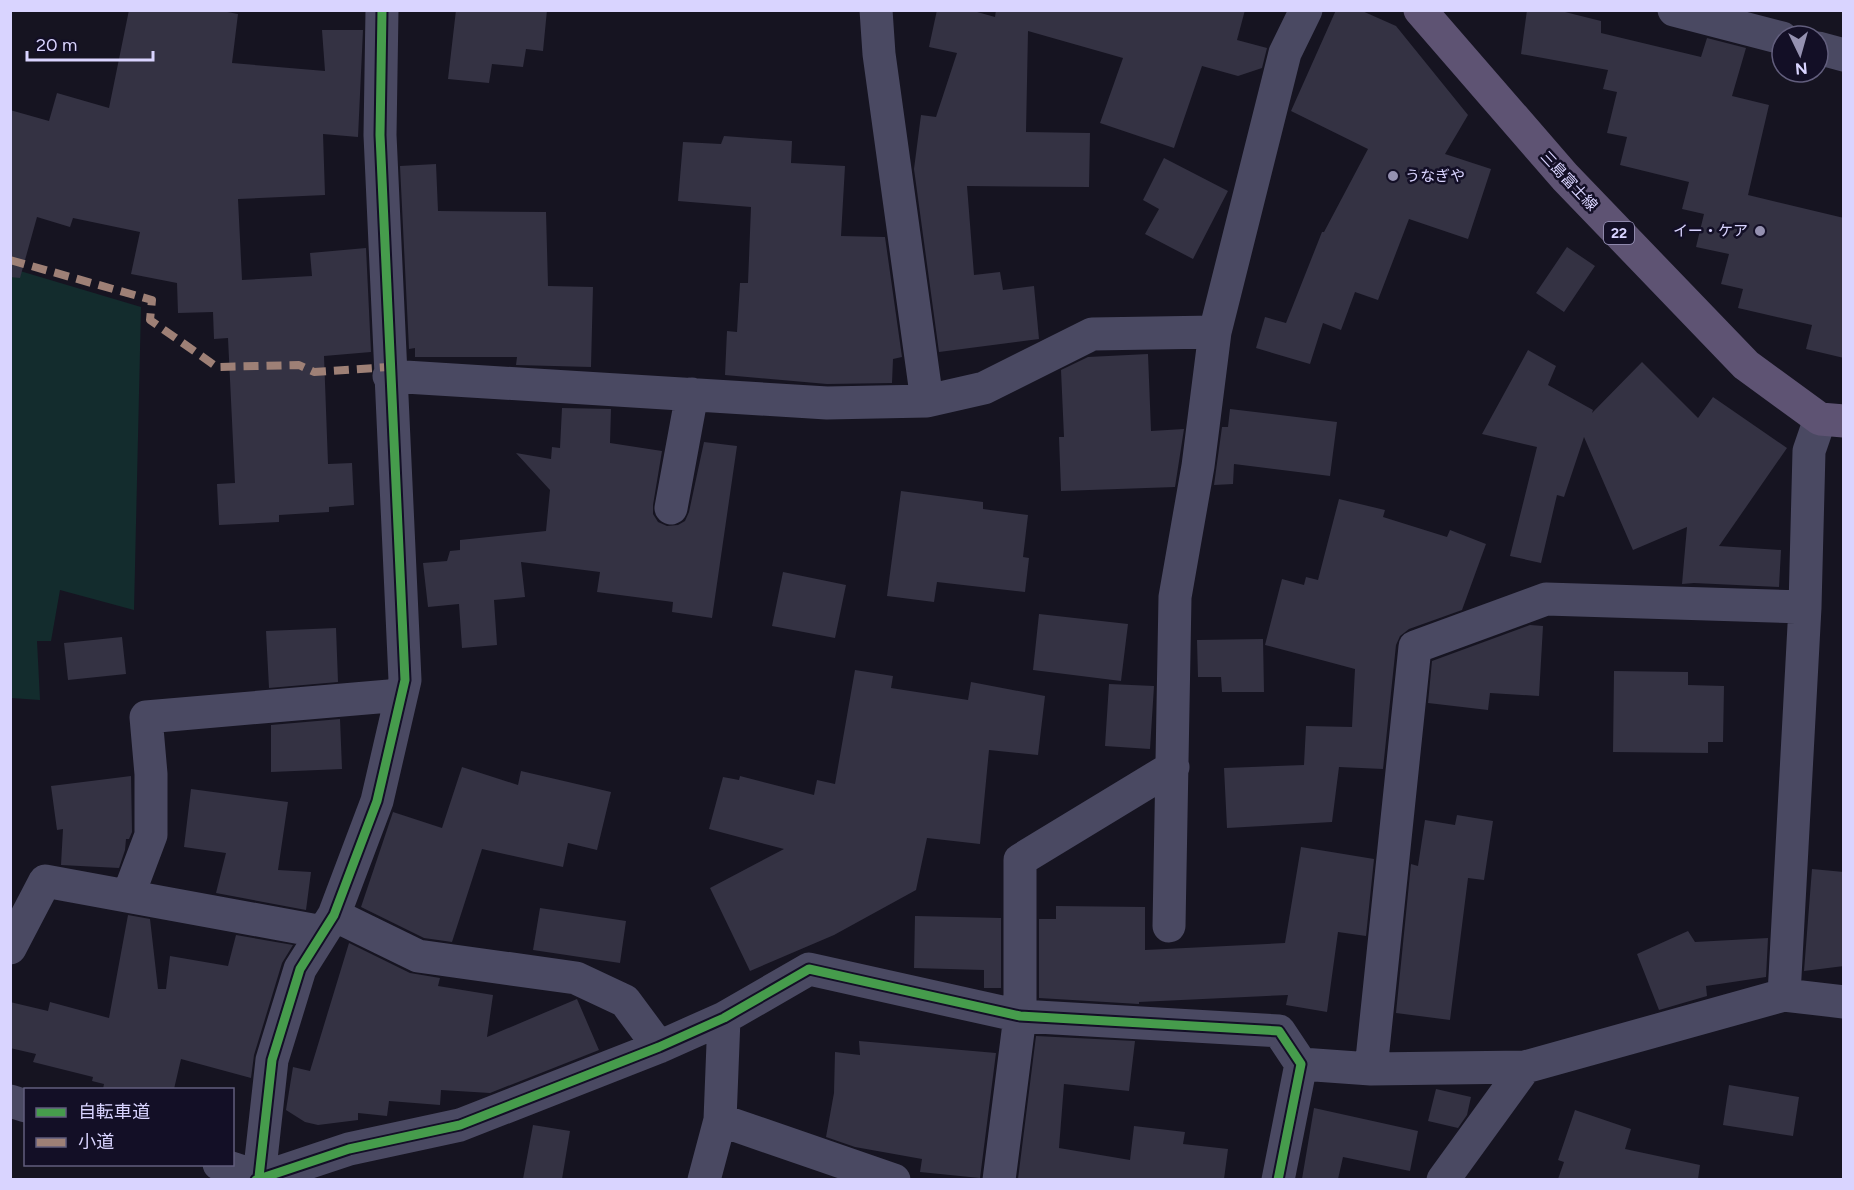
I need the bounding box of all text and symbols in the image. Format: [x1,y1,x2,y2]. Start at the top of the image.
scale bar [27,24,153,62]
north arrow [1770,24,1830,84]
text: 20 m [36,34,77,56]
text: N [1794,58,1808,78]
street label: 三島富士線 [1537,147,1601,215]
place label: うなぎや [1405,167,1465,185]
marker: うなぎや [1386,169,1400,183]
road number: 22 [1604,222,1634,244]
place label: イー・ケア [1673,222,1748,240]
marker: イー・ケア [1753,224,1767,238]
legend [24,1088,234,1166]
text: 自転車道 [78,1101,150,1123]
text: 小道 [78,1131,114,1153]

